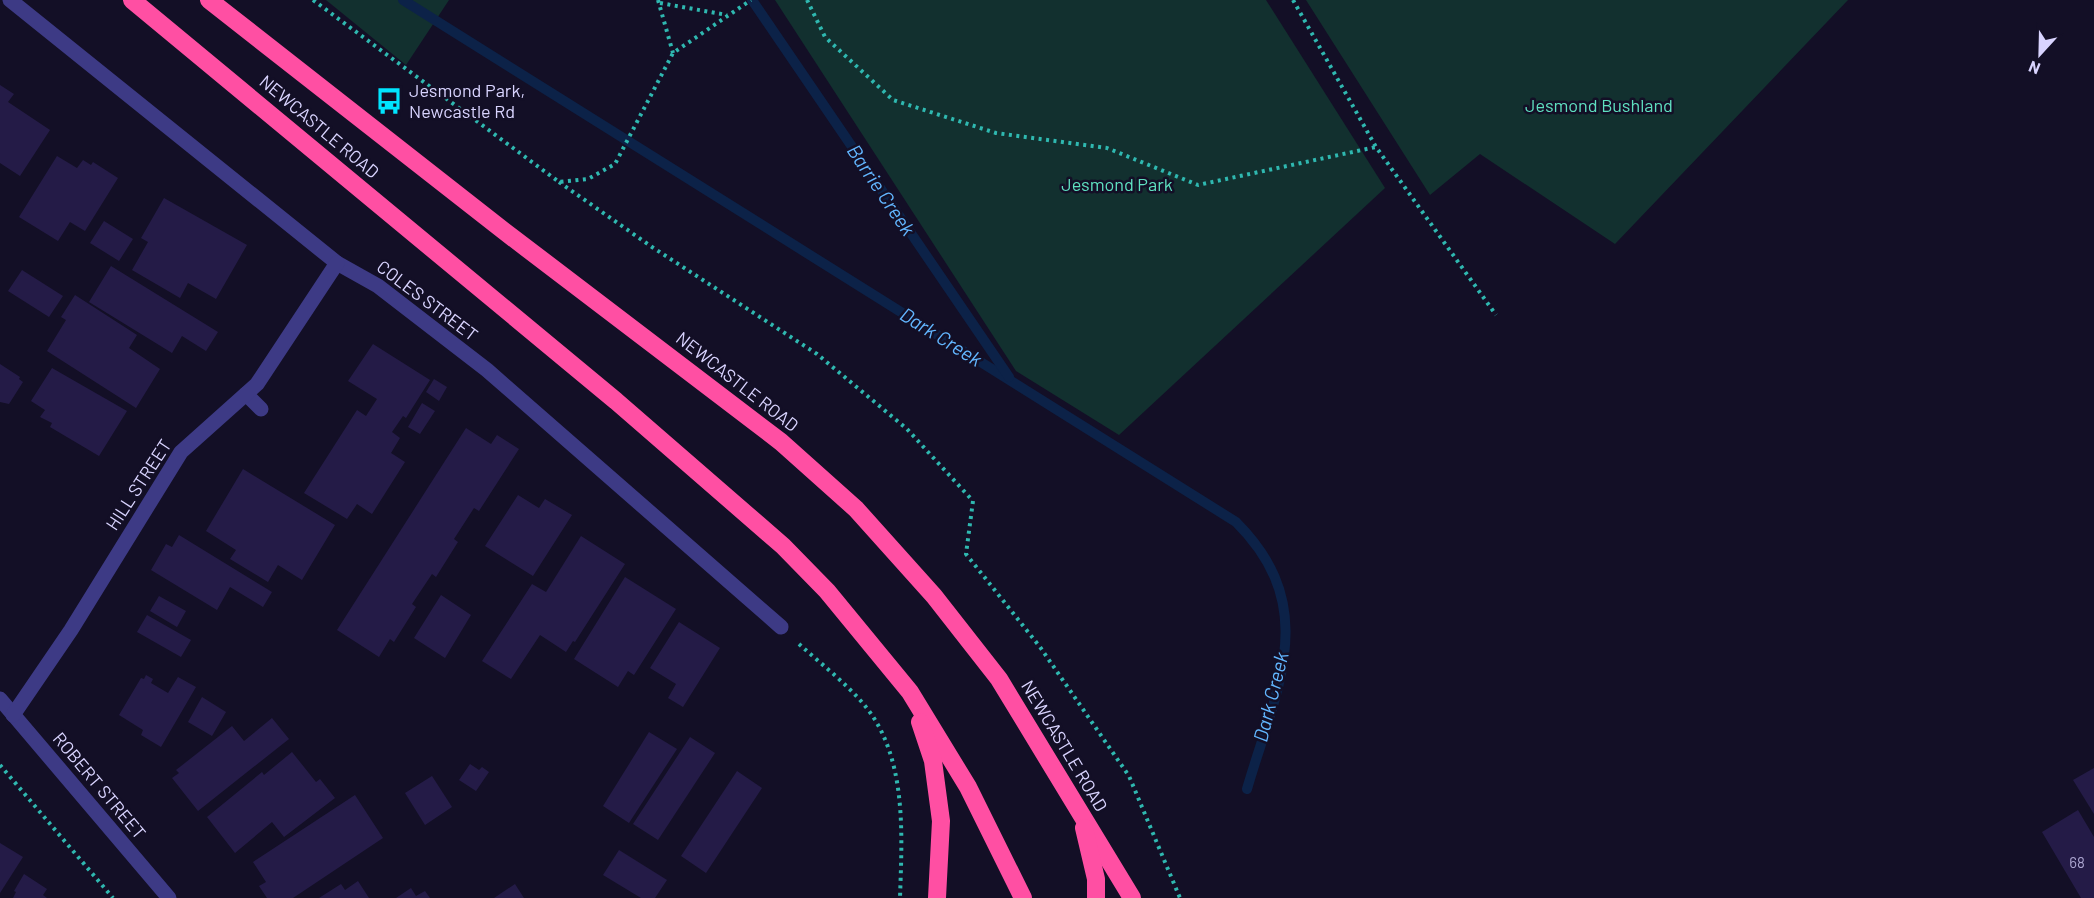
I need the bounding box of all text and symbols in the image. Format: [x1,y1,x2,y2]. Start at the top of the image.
north arrow [2010,24,2070,84]
text: N [2026,58,2043,79]
street label: NEWCASTLE ROAD [256,70,384,183]
place label: Jesmond Park, Newcastle Rd [409,79,525,122]
bus stop icon: Jesmond Park, Newcastle Rd [374,86,404,116]
park label: Jesmond Bushland [1525,94,1673,116]
water label: Barrie Creek [843,139,921,240]
park label: Jesmond Park [1061,173,1173,195]
street label: COLES STREET [373,255,482,345]
water label: Dark Creek [896,302,987,371]
street label: NEWCASTLE ROAD [672,327,803,436]
street label: HILL STREET [101,435,176,534]
water label: Dark Creek [1247,649,1293,744]
street label: NEWCASTLE ROAD [1017,676,1113,815]
street label: ROBERT STREET [49,727,151,843]
house number: 68 [2069,853,2085,871]

